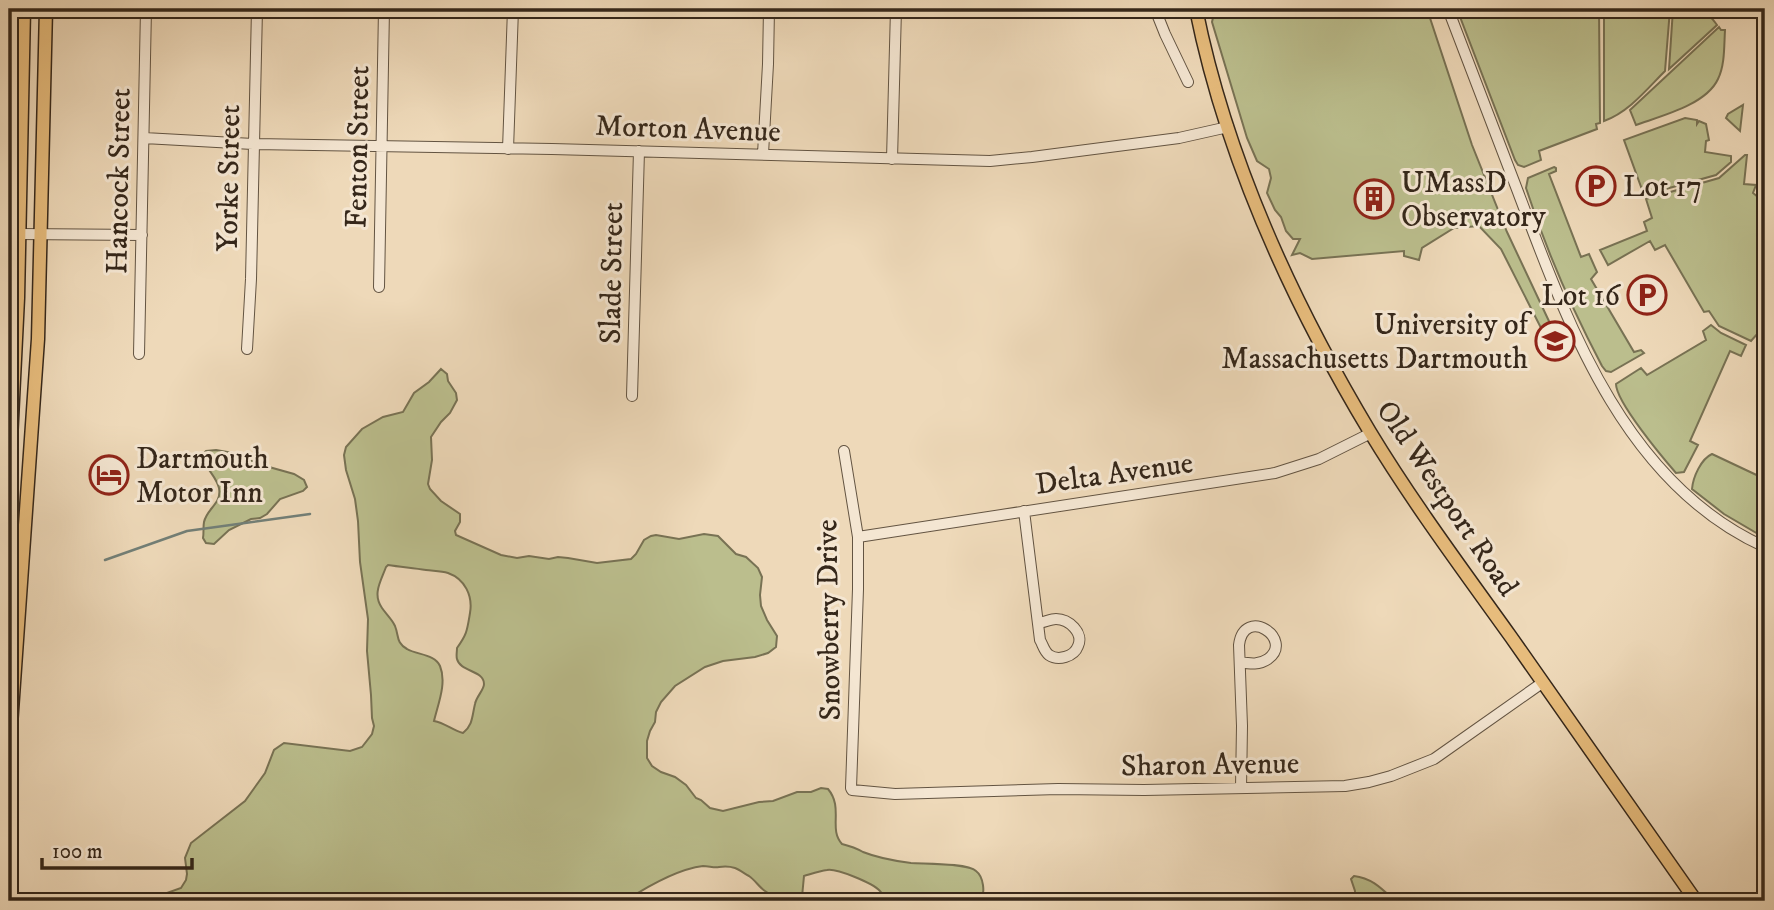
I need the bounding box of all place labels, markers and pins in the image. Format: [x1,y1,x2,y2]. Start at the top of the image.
place label: UMassD Observatory [1401,165,1547,236]
parking icon: Lot 17 [1575,165,1617,207]
place label: Lot 17 [1623,169,1702,206]
building icon: UMassD Observatory [1353,178,1395,220]
parking icon: Lot 16 [1626,274,1668,316]
place label: Lot 16 [1541,278,1621,315]
place label: University of Massachusetts Dartmouth [1221,307,1532,378]
school or university icon: University of Massachusetts Dartmouth [1534,320,1576,362]
place label: Dartmouth Motor Inn [136,441,269,512]
hotel icon: Dartmouth Motor Inn [88,454,130,496]

